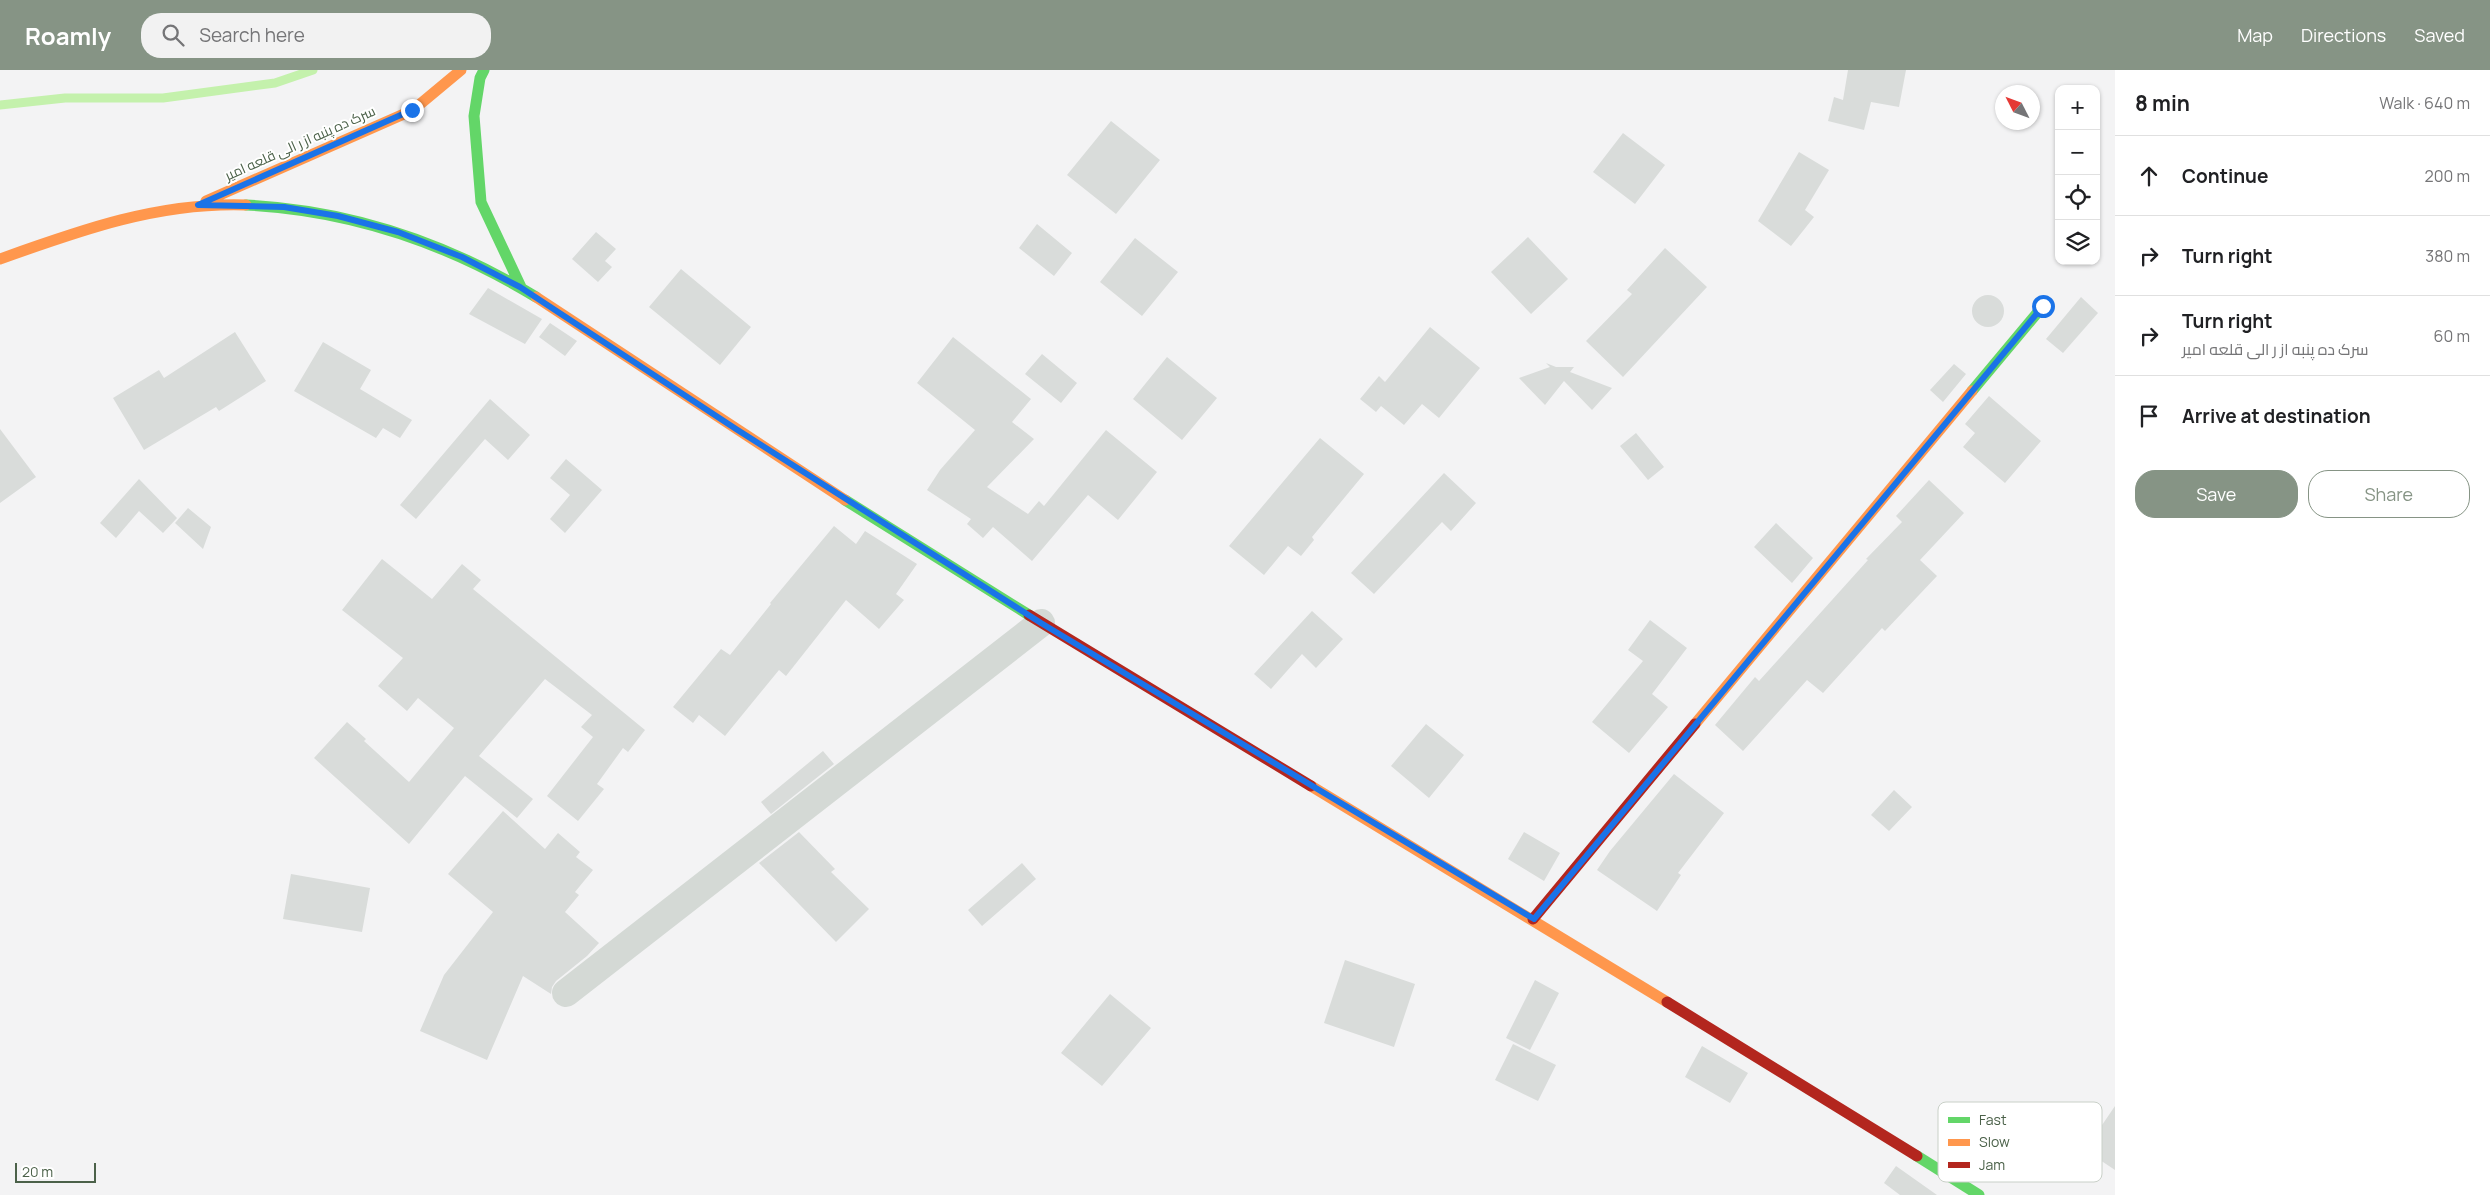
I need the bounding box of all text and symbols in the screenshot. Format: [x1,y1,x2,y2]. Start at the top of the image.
search box [141,13,491,58]
text: Roamly [25,19,111,52]
icon: search [159,21,187,49]
text: Search here [199,22,305,48]
text: Map [2237,23,2273,47]
text: Directions [2301,23,2386,47]
text: Saved [2414,23,2465,47]
north arrow [1995,85,2040,130]
map controls [2055,85,2100,265]
button: + [2055,85,2100,130]
text: 8 min [2135,89,2190,117]
text: Walk · 640 m [2379,92,2470,114]
route end [401,99,424,122]
street label: سرک ده پنبه از ر الی قلعه امیر [221,101,379,186]
button: − [2055,130,2100,175]
icon: ahead [2135,162,2163,190]
text: Continue [2182,163,2268,189]
text: 200 m [2425,165,2470,187]
button: locate [2055,175,2100,220]
button: layers [2055,220,2100,265]
icon: right [2135,242,2163,270]
text: Turn right [2182,243,2272,269]
text: 380 m [2425,245,2470,267]
route start [2032,295,2055,318]
text: Turn right [2182,308,2272,334]
icon: right [2135,322,2163,350]
text: 60 m [2434,325,2470,347]
text: سرک ده پنبه از ر الی قلعه امیر [2182,338,2368,360]
icon: arrive [2135,402,2163,430]
text: Arrive at destination [2182,403,2371,429]
button: Save [2135,470,2298,518]
button: Share [2308,470,2470,518]
legend [1938,1102,2102,1182]
text: Fast [1979,1110,2007,1129]
text: Slow [1979,1132,2010,1151]
text: Jam [1979,1155,2005,1174]
scale bar [15,1160,96,1183]
text: 20 m [22,1162,53,1181]

